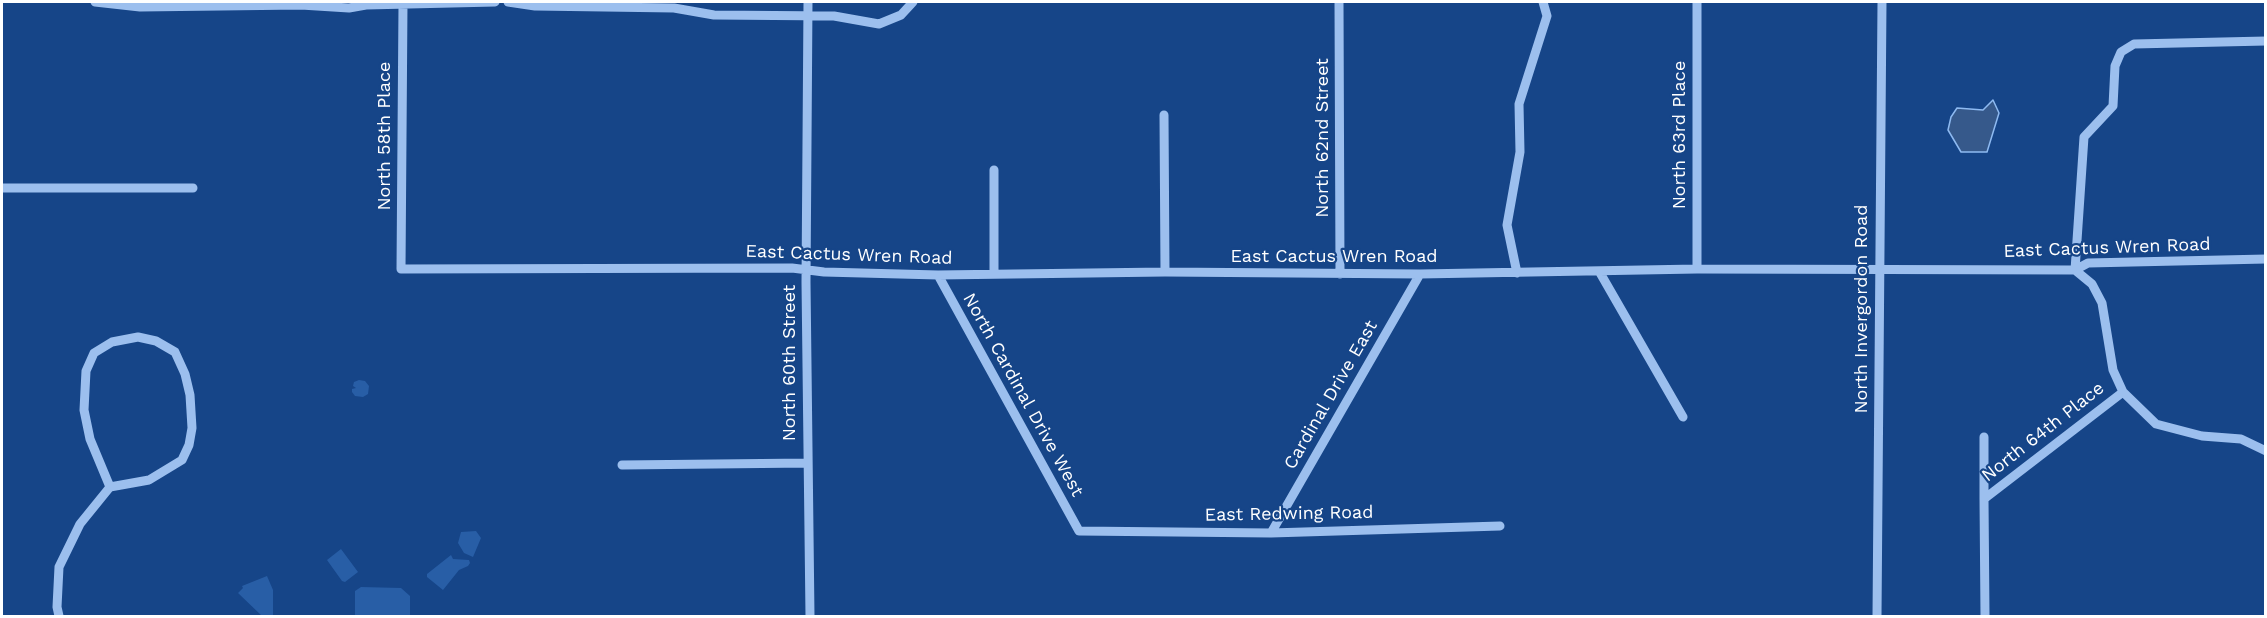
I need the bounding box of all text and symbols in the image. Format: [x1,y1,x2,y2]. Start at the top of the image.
street label: North 62nd Street [1312,58,1334,218]
street label: North 58th Place [374,61,396,211]
street label: North 63rd Place [1669,61,1691,209]
street label: North Invergordon Road [1851,204,1873,414]
street label: East Cactus Wren Road [2003,234,2211,262]
street label: East Cactus Wren Road [745,241,953,269]
street label: East Cactus Wren Road [1230,246,1438,268]
street label: North 60th Street [779,285,801,441]
street label: North Cardinal Drive West [958,290,1088,500]
street label: Cardinal Drive East [1280,317,1382,473]
street label: North 64th Place [1977,377,2109,487]
street label: East Redwing Road [1204,502,1374,526]

